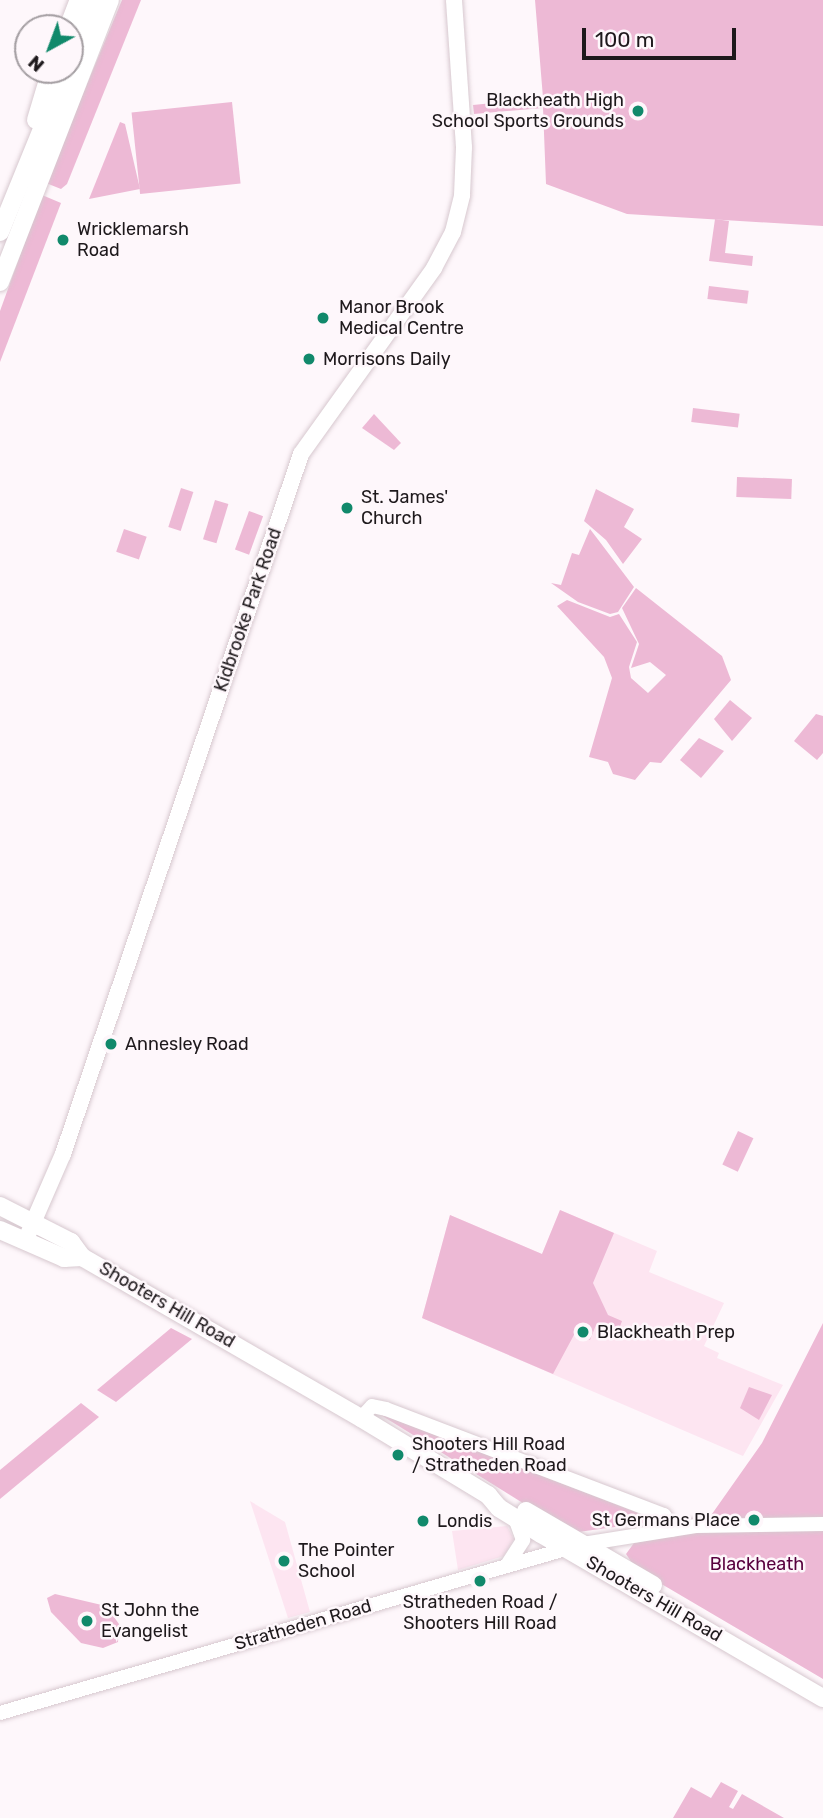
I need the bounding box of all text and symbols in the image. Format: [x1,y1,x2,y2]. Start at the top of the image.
north arrow [14,14,84,84]
scale bar [585,14,739,58]
text: 100 m [595,27,654,52]
text: N [24,51,49,77]
place label: Blackheath High School Sports Grounds [432,90,624,132]
marker: Blackheath High School Sports Grounds [630,103,646,119]
place label: Wricklemarsh Road [77,219,189,262]
marker: Wricklemarsh Road [55,232,71,248]
place label: Manor Brook Medical Centre [339,297,464,340]
marker: Manor Brook Medical Centre [313,308,333,328]
place label: Morrisons Daily [323,348,451,370]
marker: Morrisons Daily [301,351,317,367]
place label: St. James' Church [361,487,448,530]
marker: St. James' Church [339,500,355,516]
street label: Kidbrooke Park Road [210,525,286,695]
place label: Annesley Road [125,1033,249,1055]
marker: Annesley Road [103,1036,119,1052]
street label: Shooters Hill Road [95,1257,239,1353]
place label: Blackheath Prep [597,1321,735,1343]
marker: Blackheath Prep [575,1324,591,1340]
place label: Shooters Hill Road / Stratheden Road [412,1434,567,1476]
marker: Shooters Hill Road / Stratheden Road [390,1447,406,1463]
place label: St Germans Place [592,1509,740,1531]
place label: Londis [437,1510,492,1532]
marker: St Germans Place [746,1512,762,1528]
marker: Londis [415,1513,431,1529]
place label: The Pointer School [298,1540,394,1582]
street label: Shooters Hill Road [582,1551,726,1647]
marker: The Pointer School [276,1553,292,1569]
park label: Blackheath [710,1553,804,1575]
marker: Stratheden Road / Shooters Hill Road [472,1573,488,1589]
place label: Stratheden Road / Shooters Hill Road [403,1592,557,1634]
street label: Stratheden Road [232,1595,374,1655]
place label: St John the Evangelist [101,1600,200,1642]
marker: St John the Evangelist [79,1613,95,1629]

